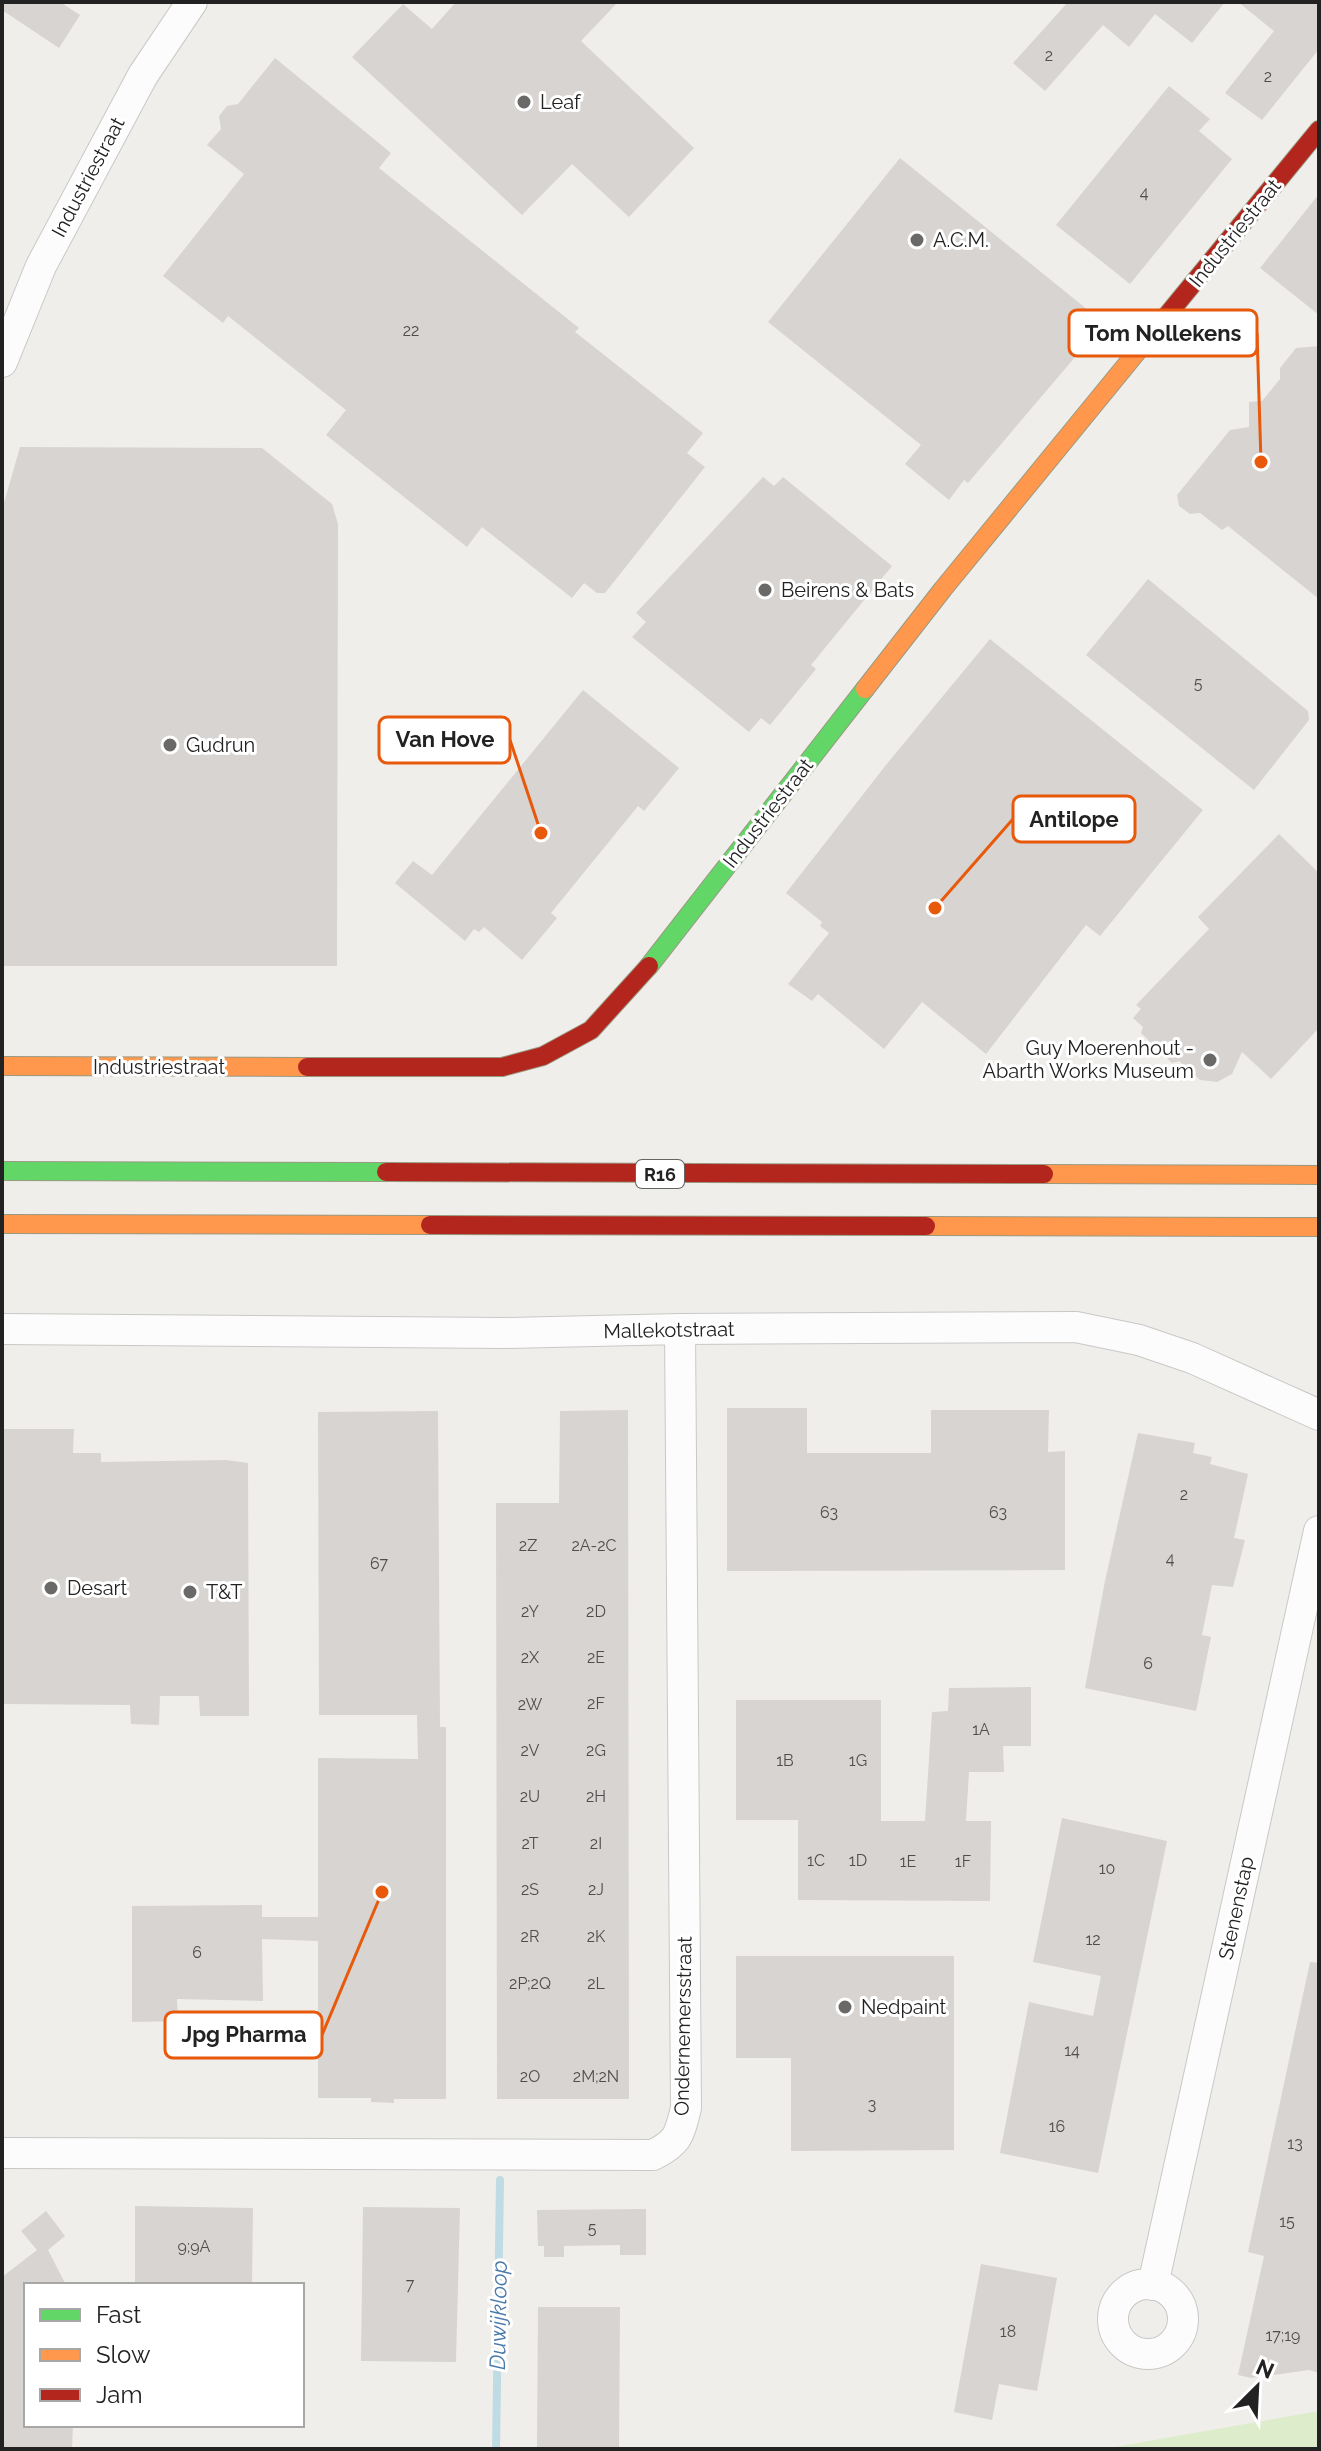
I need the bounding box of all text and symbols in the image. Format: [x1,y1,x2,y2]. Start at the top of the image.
house number: 2 [1045,46,1053,65]
house number: 2 [1264,67,1272,86]
place label: Leaf [540,90,582,114]
marker: Leaf [515,93,533,111]
street label: Industriestraat [46,113,130,241]
street label: Industriestraat [1184,174,1286,292]
house number: 4 [1140,183,1149,202]
place label: A.C.M. [933,228,989,252]
marker: A.C.M. [908,231,926,249]
callout: Tom Nollekens [1069,310,1257,356]
text: Tom Nollekens [1085,320,1241,346]
house number: 22 [403,321,419,340]
place label: Beirens & Bats [781,578,914,602]
marker: Beirens & Bats [756,581,774,599]
house number: 5 [1194,674,1203,693]
callout: Van Hove [379,717,510,763]
text: Van Hove [396,726,494,752]
place label: Gudrun [186,733,255,757]
marker: Gudrun [161,736,179,754]
street label: Industriestraat [718,753,818,872]
callout: Antilope [1013,796,1135,842]
text: Antilope [1029,806,1119,832]
place label: Guy Moerenhout - Abarth Works Museum [983,1036,1194,1083]
marker: Guy Moerenhout - Abarth Works Museum [1201,1051,1219,1069]
street label: Industriestraat [93,1055,225,1079]
road number: R16 [636,1160,684,1188]
street label: Mallekotstraat [603,1317,735,1343]
house number: 2 [1180,1485,1188,1504]
house number: 63 [820,1503,838,1522]
house number: 63 [989,1503,1007,1522]
house number: 2Z [519,1536,537,1555]
house number: 2A-2C [571,1536,617,1555]
house number: 4 [1166,1549,1175,1568]
house number: 67 [370,1554,389,1573]
place label: Desart [67,1576,128,1600]
marker: Desart [42,1579,60,1597]
place label: T&T [206,1580,243,1604]
marker: T&T [181,1583,199,1601]
house number: 2Y [521,1602,540,1621]
house number: 2D [586,1602,606,1621]
house number: 2X [521,1648,540,1667]
house number: 2E [587,1648,605,1667]
house number: 6 [1143,1654,1153,1673]
house number: 2F [587,1694,605,1713]
house number: 2W [518,1695,543,1714]
house number: 1A [972,1720,990,1739]
house number: 2V [521,1741,540,1760]
house number: 2G [586,1741,606,1760]
house number: 1B [776,1751,794,1770]
house number: 1G [849,1751,867,1770]
house number: 2U [520,1787,540,1806]
house number: 2H [586,1787,606,1806]
house number: 2T [521,1834,539,1853]
house number: 2I [590,1834,602,1853]
house number: 1C [807,1851,825,1870]
house number: 1D [849,1851,867,1870]
house number: 1E [900,1852,917,1871]
house number: 1F [955,1852,971,1871]
street label: Stenenstap [1213,1854,1259,1962]
house number: 10 [1099,1859,1115,1878]
house number: 2S [521,1880,539,1899]
house number: 2J [588,1880,604,1899]
house number: 2R [521,1927,539,1946]
house number: 2K [587,1927,606,1946]
house number: 12 [1085,1930,1101,1949]
street label: Ondernemersstraat [669,1936,697,2116]
house number: 6 [192,1943,202,1962]
house number: 2P;2Q [509,1974,551,1993]
house number: 2L [587,1974,606,1993]
place label: Nedpaint [861,1995,947,2019]
marker: Nedpaint [836,1998,854,2016]
callout: Jpg Pharma [165,2012,322,2058]
text: Jpg Pharma [181,2021,307,2047]
house number: 14 [1064,2041,1080,2060]
house number: 2O [520,2067,540,2086]
house number: 2M;2N [573,2067,619,2086]
house number: 3 [868,2095,876,2114]
house number: 16 [1049,2117,1065,2136]
house number: 13 [1287,2134,1303,2153]
house number: 15 [1279,2212,1295,2231]
house number: 5 [588,2219,597,2238]
house number: 9;9A [178,2237,211,2256]
water label: Duwijkloop [484,2260,512,2370]
house number: 7 [406,2275,415,2294]
legend [24,2283,304,2427]
text: Fast [96,2300,141,2329]
house number: 18 [1000,2322,1016,2341]
house number: 17;19 [1266,2326,1300,2345]
text: Slow [96,2340,151,2369]
north arrow [1217,2347,1297,2427]
text: N [1252,2353,1278,2384]
text: Jam [96,2380,142,2409]

